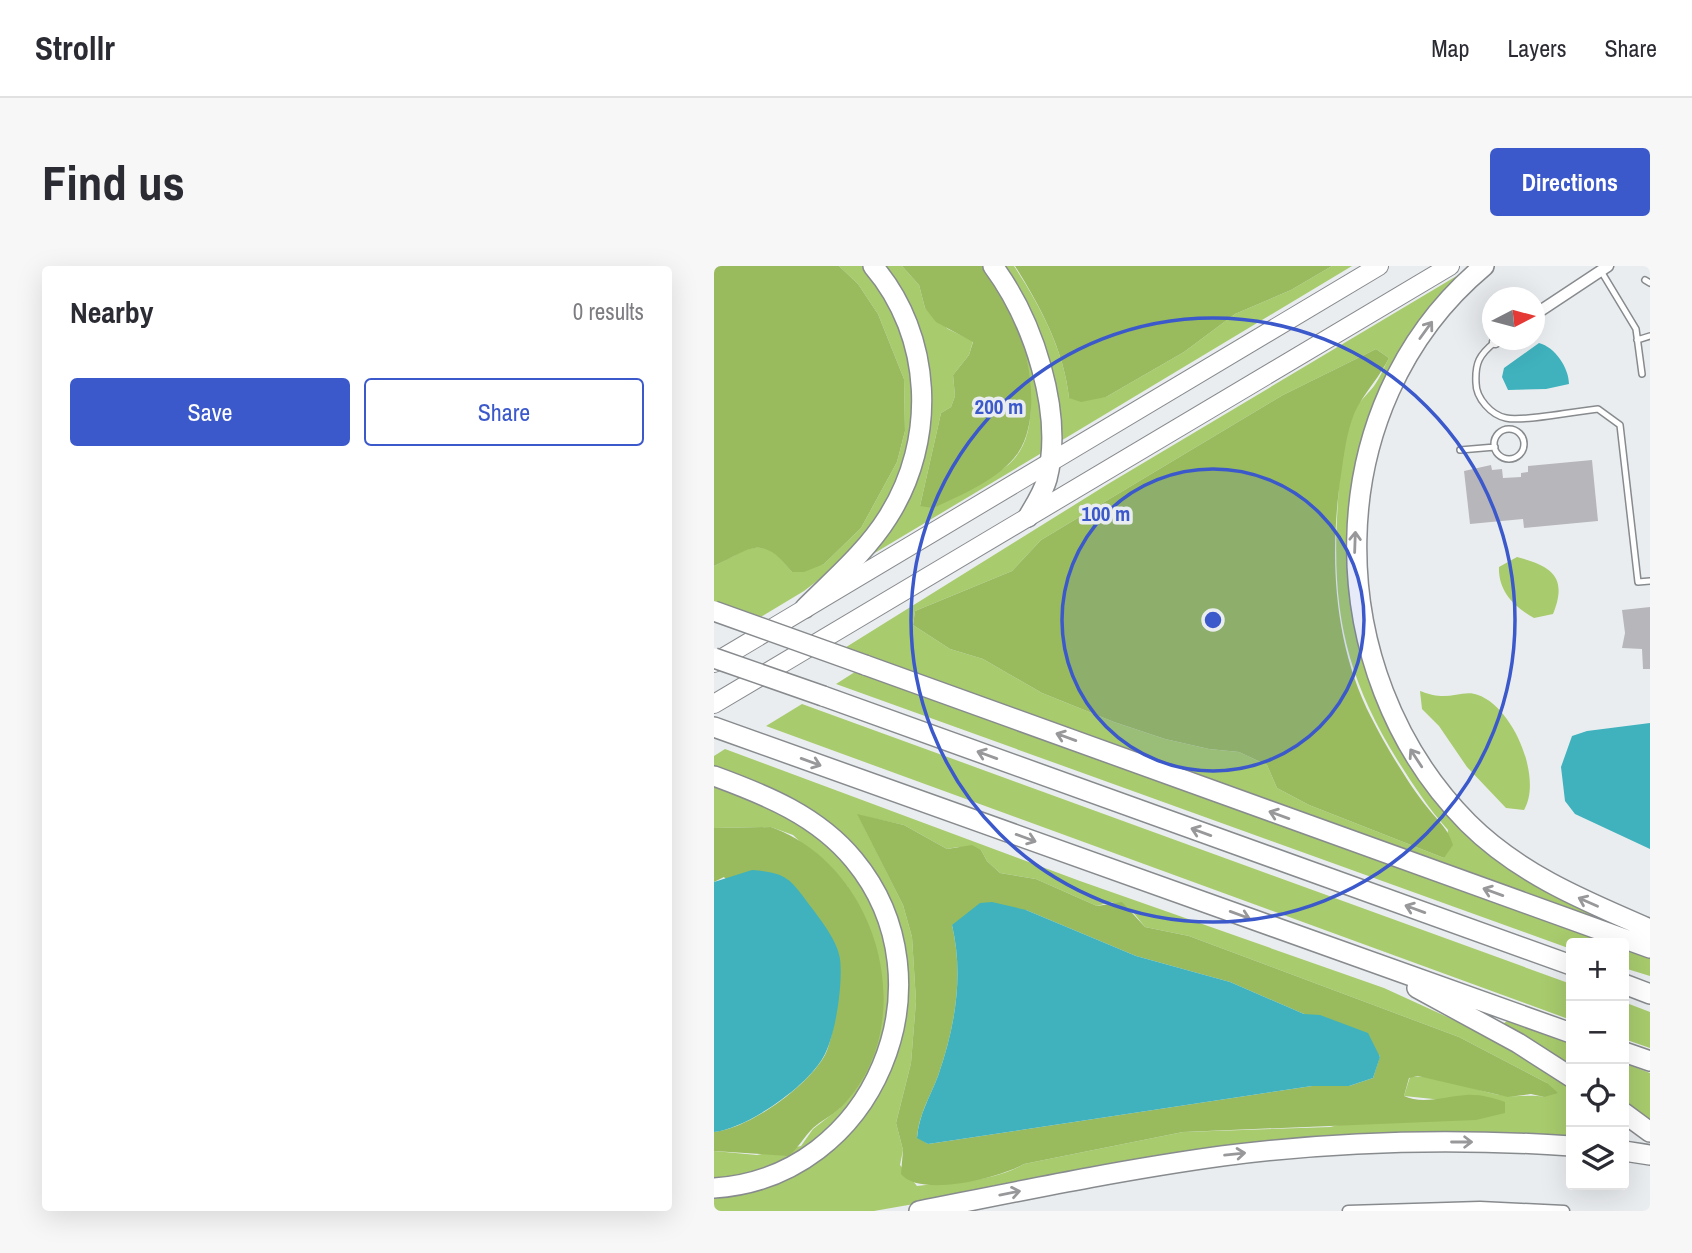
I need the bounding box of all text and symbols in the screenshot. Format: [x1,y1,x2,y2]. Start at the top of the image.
text: Strollr [35,26,115,70]
text: Map [1431,32,1469,64]
text: Layers [1507,32,1566,64]
text: Share [1604,32,1657,64]
button: Directions [1490,148,1650,216]
text: Find us [42,149,185,215]
north arrow [1482,287,1545,350]
text: Nearby [70,292,153,332]
text: 0 results [573,296,644,327]
one-way arrow [1419,321,1433,340]
button: Save [70,378,350,446]
button: Share [364,378,644,446]
text: 200 m [975,392,1023,421]
text: 100 m [1082,499,1130,528]
one-way arrow [1349,531,1362,554]
centre of rings [1201,608,1225,632]
one-way arrow [1055,730,1077,742]
one-way arrow [976,748,998,760]
one-way arrow [1408,749,1423,768]
one-way arrow [800,757,822,769]
one-way arrow [1269,807,1291,820]
one-way arrow [1190,825,1212,837]
one-way arrow [1014,833,1036,845]
one-way arrow [1483,885,1505,897]
one-way arrow [1577,895,1599,908]
one-way arrow [1404,902,1426,914]
one-way arrow [1229,909,1251,922]
map controls [1566,938,1629,1190]
button: + [1566,938,1629,1001]
button: − [1566,1001,1629,1064]
button: locate [1566,1064,1629,1127]
button: layers [1566,1127,1629,1190]
one-way arrow [1450,1135,1473,1149]
one-way arrow [1223,1148,1245,1161]
one-way arrow [999,1186,1021,1200]

